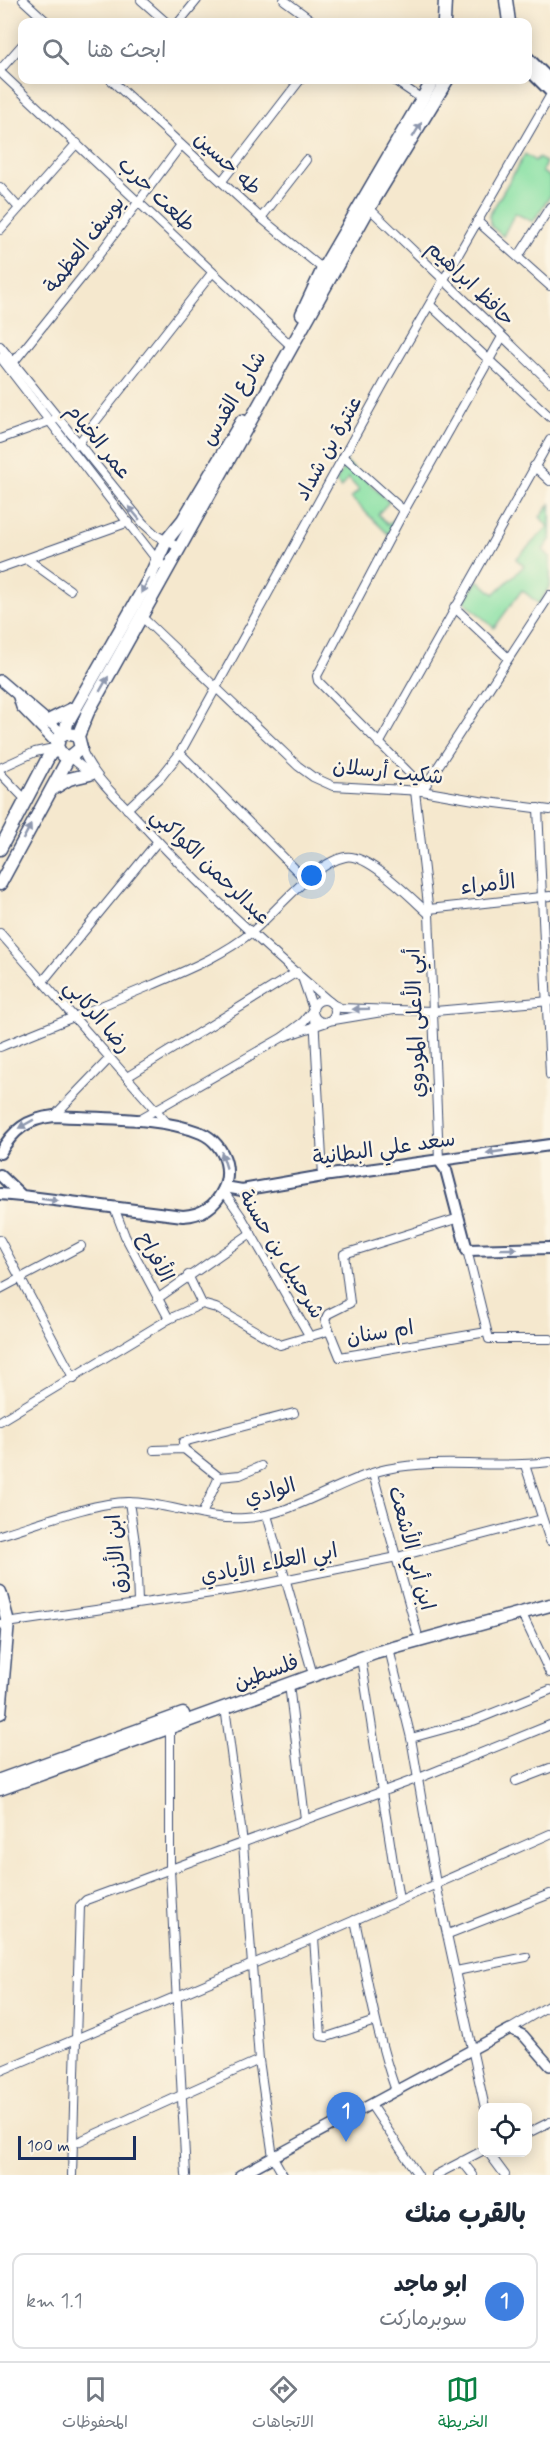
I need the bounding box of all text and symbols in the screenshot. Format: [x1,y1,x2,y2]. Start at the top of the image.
search box [18,18,532,84]
icon: search [39,35,72,68]
text: ابحث هنا [87,37,167,65]
one-way arrow [411,122,422,138]
street label: طه حسين [188,125,267,202]
street label: طلعت حرب [111,151,201,239]
street label: يوسف العظمة [38,190,132,299]
street label: حافظ ابراهيم [419,234,521,334]
street label: شارع القدس [195,346,273,451]
street label: عنترة بن شداد [289,391,369,506]
street label: عمر الخيام [58,398,137,486]
one-way arrow [128,505,141,521]
one-way arrow [140,577,149,594]
one-way arrow [99,675,109,692]
street label: شكيب أرسلان [331,752,445,792]
street label: عبدالرحمن الكواكبي [141,802,276,934]
one-way arrow [22,823,32,840]
your location [297,861,326,890]
street label: الأمراء [459,867,517,902]
street label: أبي الأعلى المودوي [398,948,437,1098]
street label: رضا الركابي [54,974,137,1062]
one-way arrow [351,1004,370,1014]
one-way arrow [17,1120,34,1129]
street label: سعد علي البطانية [311,1125,458,1177]
one-way arrow [485,1148,504,1157]
one-way arrow [219,1151,228,1169]
street label: شرحبيل بن حسنة [231,1185,331,1324]
one-way arrow [40,1195,59,1204]
street label: الأفراح [131,1227,181,1288]
one-way arrow [499,1244,518,1254]
street label: ام سنان [344,1314,416,1353]
street label: الوادي [241,1471,299,1513]
street label: ابن أبي الأشعث [377,1483,442,1614]
street label: ابن الأزرق [99,1513,134,1595]
street label: ابي العلاء الأيادي [198,1536,341,1595]
street label: فلسطين [230,1648,303,1698]
pin: 1 [326,2092,366,2142]
map controls [478,2103,532,2157]
button: locate [478,2103,532,2157]
scale bar [18,2133,136,2160]
text: 100 m [27,2136,70,2157]
text: بالقرب منك [405,2198,526,2232]
text: ابو ماجد [394,2271,467,2299]
text: 1.1 km [26,2288,83,2315]
text: 1 [500,2288,509,2315]
text: سوبرماركت [379,2306,467,2333]
tab: المحفوظات [62,2373,128,2436]
tab: الاتجاهات [252,2373,314,2436]
tab: الخريطة [438,2373,488,2436]

